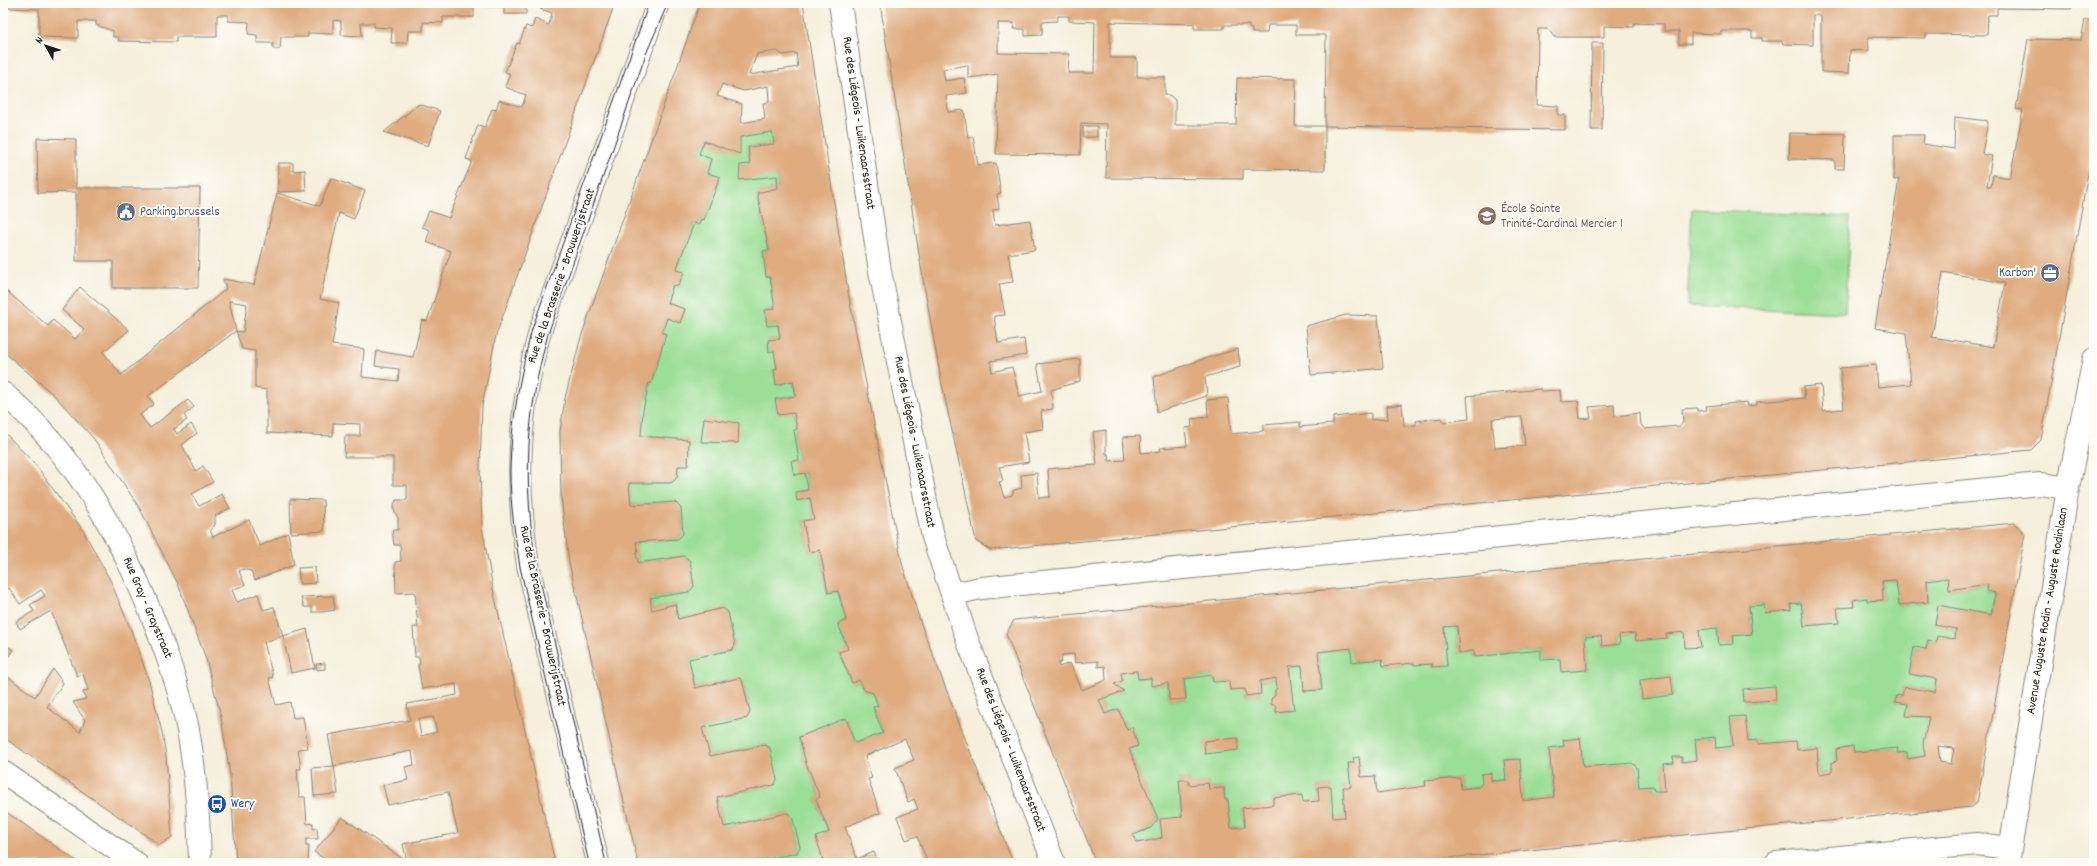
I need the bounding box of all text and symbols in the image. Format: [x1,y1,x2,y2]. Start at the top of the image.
north arrow [26,26,66,66]
text: N [32,33,48,48]
street label: Rue des Liégeois - Luikenaarsstraat [836,35,880,211]
street label: Rue de la Brasserie - Brouwerijstraat [523,186,601,366]
place label: École Sainte Trinité-Cardinal Mercier 1 [1501,200,1623,234]
public building icon: Parking.brussels [115,201,137,223]
place label: Parking.brussels [140,203,220,222]
school or university icon: École Sainte Trinité-Cardinal Mercier 1 [1476,205,1498,227]
office icon: Karbon' [2039,262,2061,284]
place label: Karbon' [1999,264,2036,283]
street label: Rue des Liégeois - Luikenaarsstraat [888,355,940,530]
street label: Avenue Auguste Rodin - Auguste Rodinlaan [2022,506,2074,716]
street label: Rue de la Brasserie - Brouwerijstraat [514,524,570,708]
street label: Rue Gray - Graystraat [117,554,177,662]
street label: Rue des Liégeois - Luikenaarsstraat [970,665,1050,835]
bus stop icon: Wery [206,793,228,815]
place label: Wery [231,795,255,814]

